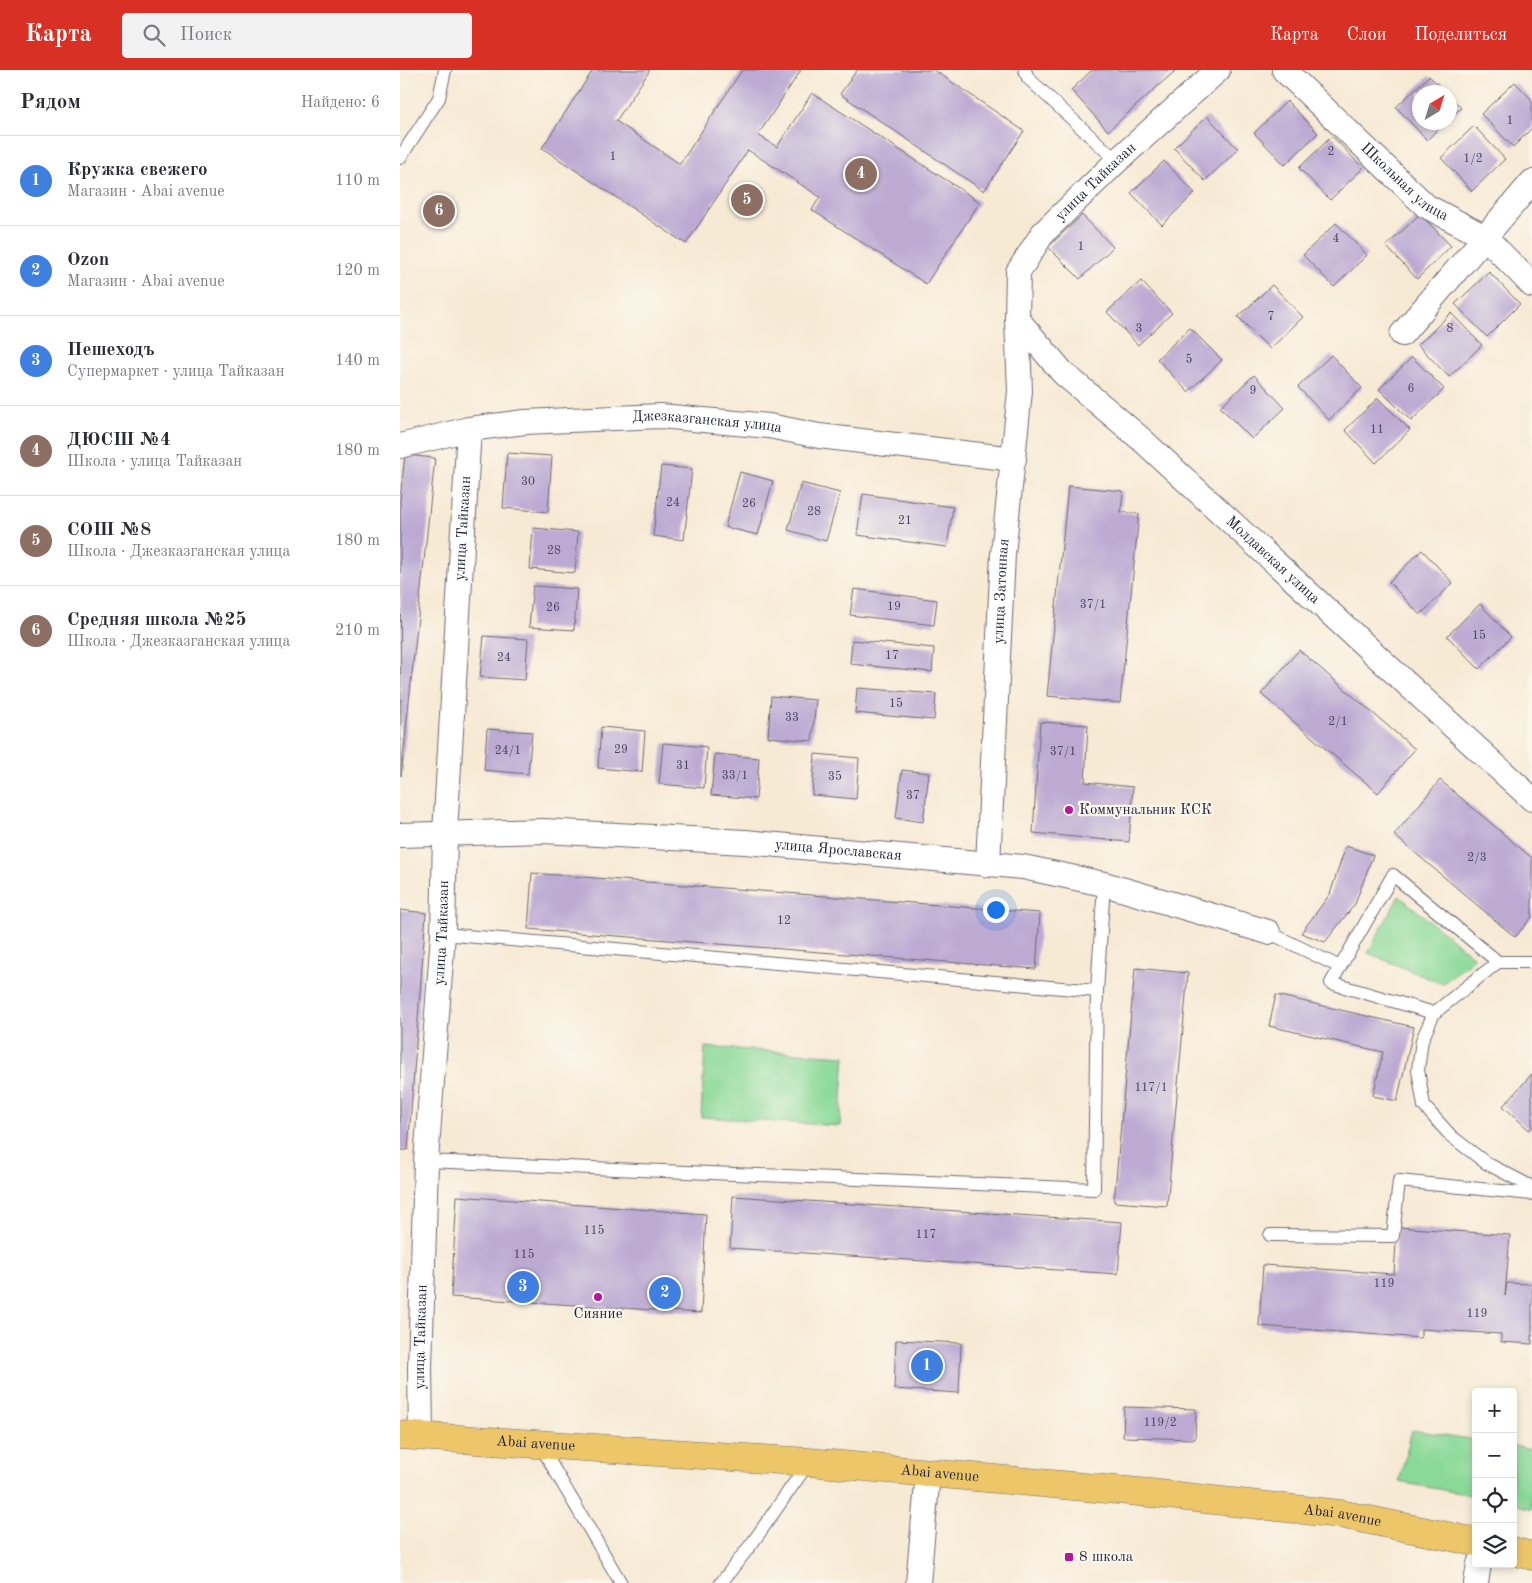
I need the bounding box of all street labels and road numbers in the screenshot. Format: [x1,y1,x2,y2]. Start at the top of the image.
street label: улица Тайказан [1053,140,1139,224]
street label: Школьная улица [1358,140,1451,224]
street label: Джезказганская улица [632,408,784,436]
street label: улица Тайказан [452,475,474,581]
street label: Молдавская улица [1223,513,1323,607]
street label: улица Затонная [991,538,1012,644]
street label: улица Ярославская [774,837,902,864]
street label: улица Тайказан [432,880,452,986]
street label: улица Тайказан [412,1284,430,1390]
street label: Abai avenue [496,1434,576,1454]
street label: Abai avenue [900,1463,980,1485]
street label: Abai avenue [1302,1502,1383,1530]

